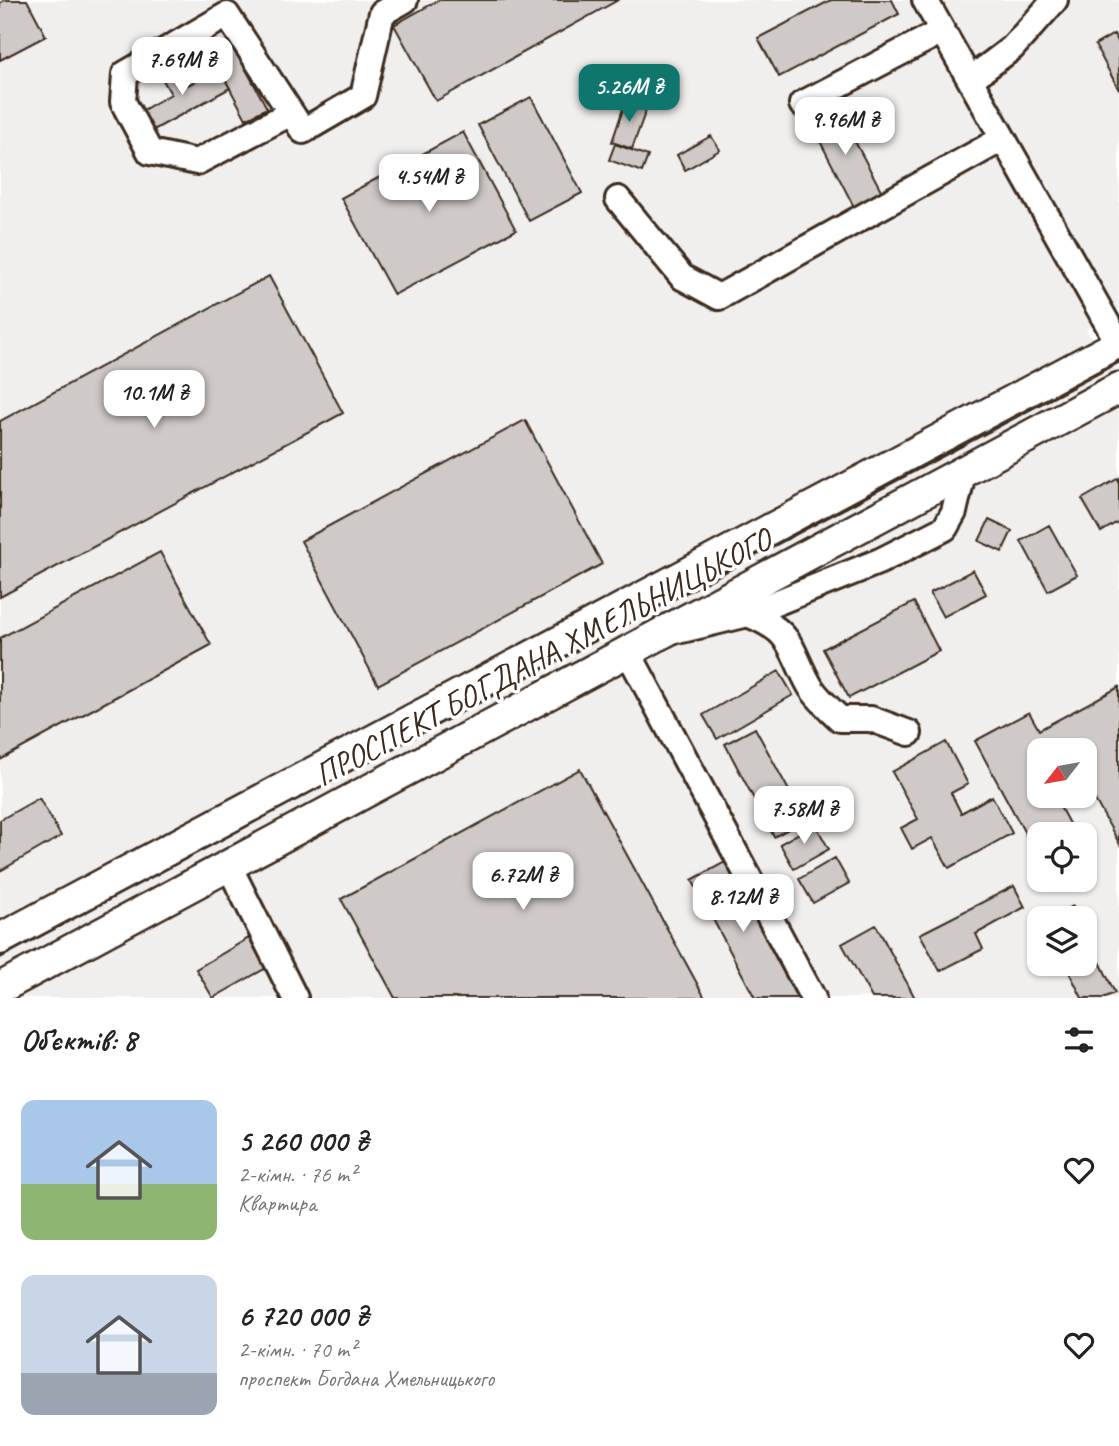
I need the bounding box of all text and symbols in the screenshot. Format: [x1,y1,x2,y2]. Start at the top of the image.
pin: 7.69M ₴ [117,38,247,97]
text: 7.69M ₴ [148,45,216,74]
pin: 5.26M ₴ [564,64,694,124]
text: 5.26M ₴ [595,72,663,101]
pin: 9.96M ₴ [780,97,910,157]
text: 9.96M ₴ [811,105,879,134]
pin: 4.54M ₴ [364,154,494,214]
text: 4.54M ₴ [395,162,463,191]
pin: 10.1M ₴ [89,370,219,430]
text: 10.1M ₴ [120,378,188,407]
street label: ПРОСПЕКТ БОГДАНА ХМЕЛЬНИЦЬКОГО [307,517,781,795]
north arrow [1027,738,1097,808]
map controls [1027,738,1097,976]
pin: 7.58M ₴ [739,786,869,846]
text: 7.58M ₴ [770,794,838,823]
button: locate [1027,822,1097,892]
pin: 6.72M ₴ [458,852,588,912]
text: 6.72M ₴ [489,860,557,889]
pin: 8.12M ₴ [678,874,808,934]
text: 8.12M ₴ [709,882,777,911]
button: layers [1027,906,1097,976]
text: Об’єктів: 8 [21,1021,137,1059]
icon: filters [1060,1021,1098,1059]
text: 5 260 000 ₴ [238,1122,368,1160]
icon: home [77,1128,161,1212]
icon: heart [1060,1151,1098,1189]
text: 2-кімн. · 76 m² [238,1160,356,1189]
text: Квартира [238,1189,316,1218]
text: 6 720 000 ₴ [238,1297,369,1335]
icon: home [77,1303,161,1387]
icon: heart [1060,1326,1098,1364]
text: 2-кімн. · 70 m² [238,1335,356,1364]
text: проспект Богдана Хмельницького [238,1364,494,1393]

